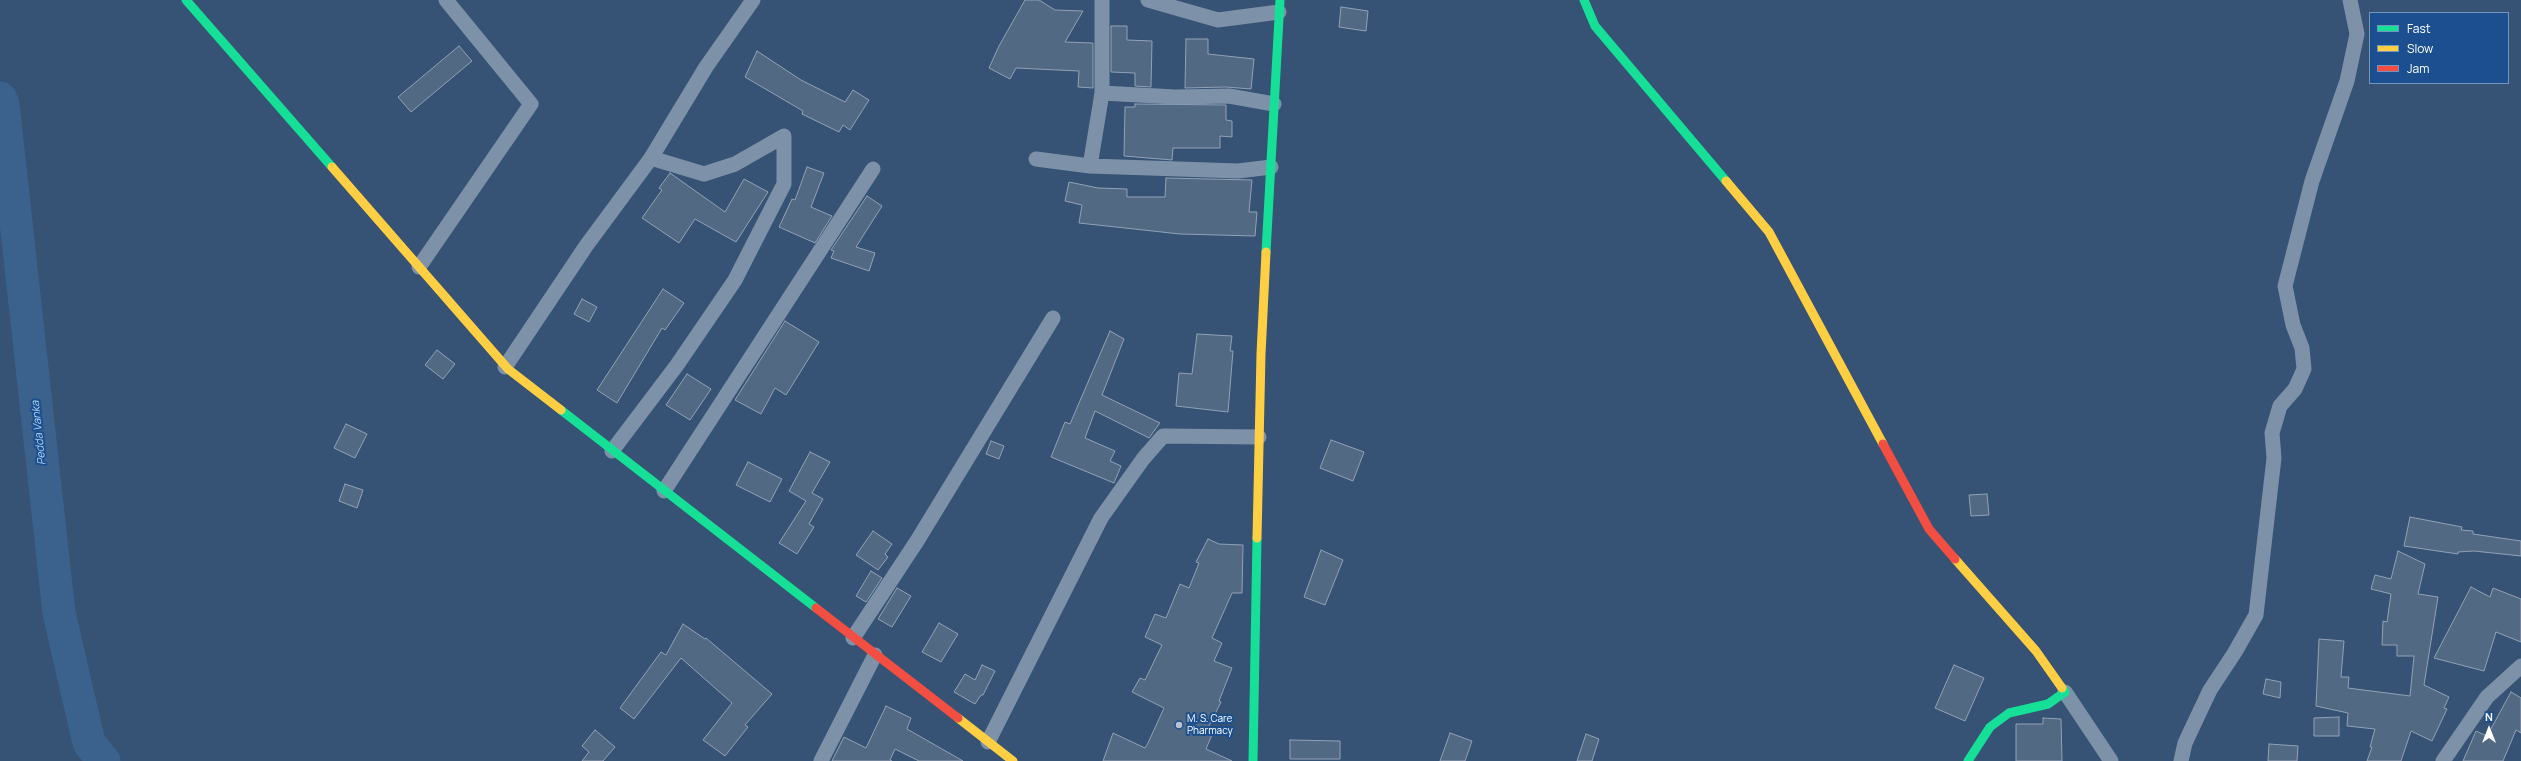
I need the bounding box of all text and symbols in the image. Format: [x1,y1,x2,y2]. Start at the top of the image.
legend [2369,12,2509,84]
text: Fast [2407,20,2431,37]
text: Slow [2407,40,2433,57]
text: Jam [2407,60,2429,77]
water label: Pedda Vanka [29,400,49,466]
north arrow [2469,709,2509,749]
text: N [2485,709,2493,724]
place label: M. S. Care Pharmacy [1187,713,1233,736]
marker: M. S. Care Pharmacy [1174,720,1184,730]

